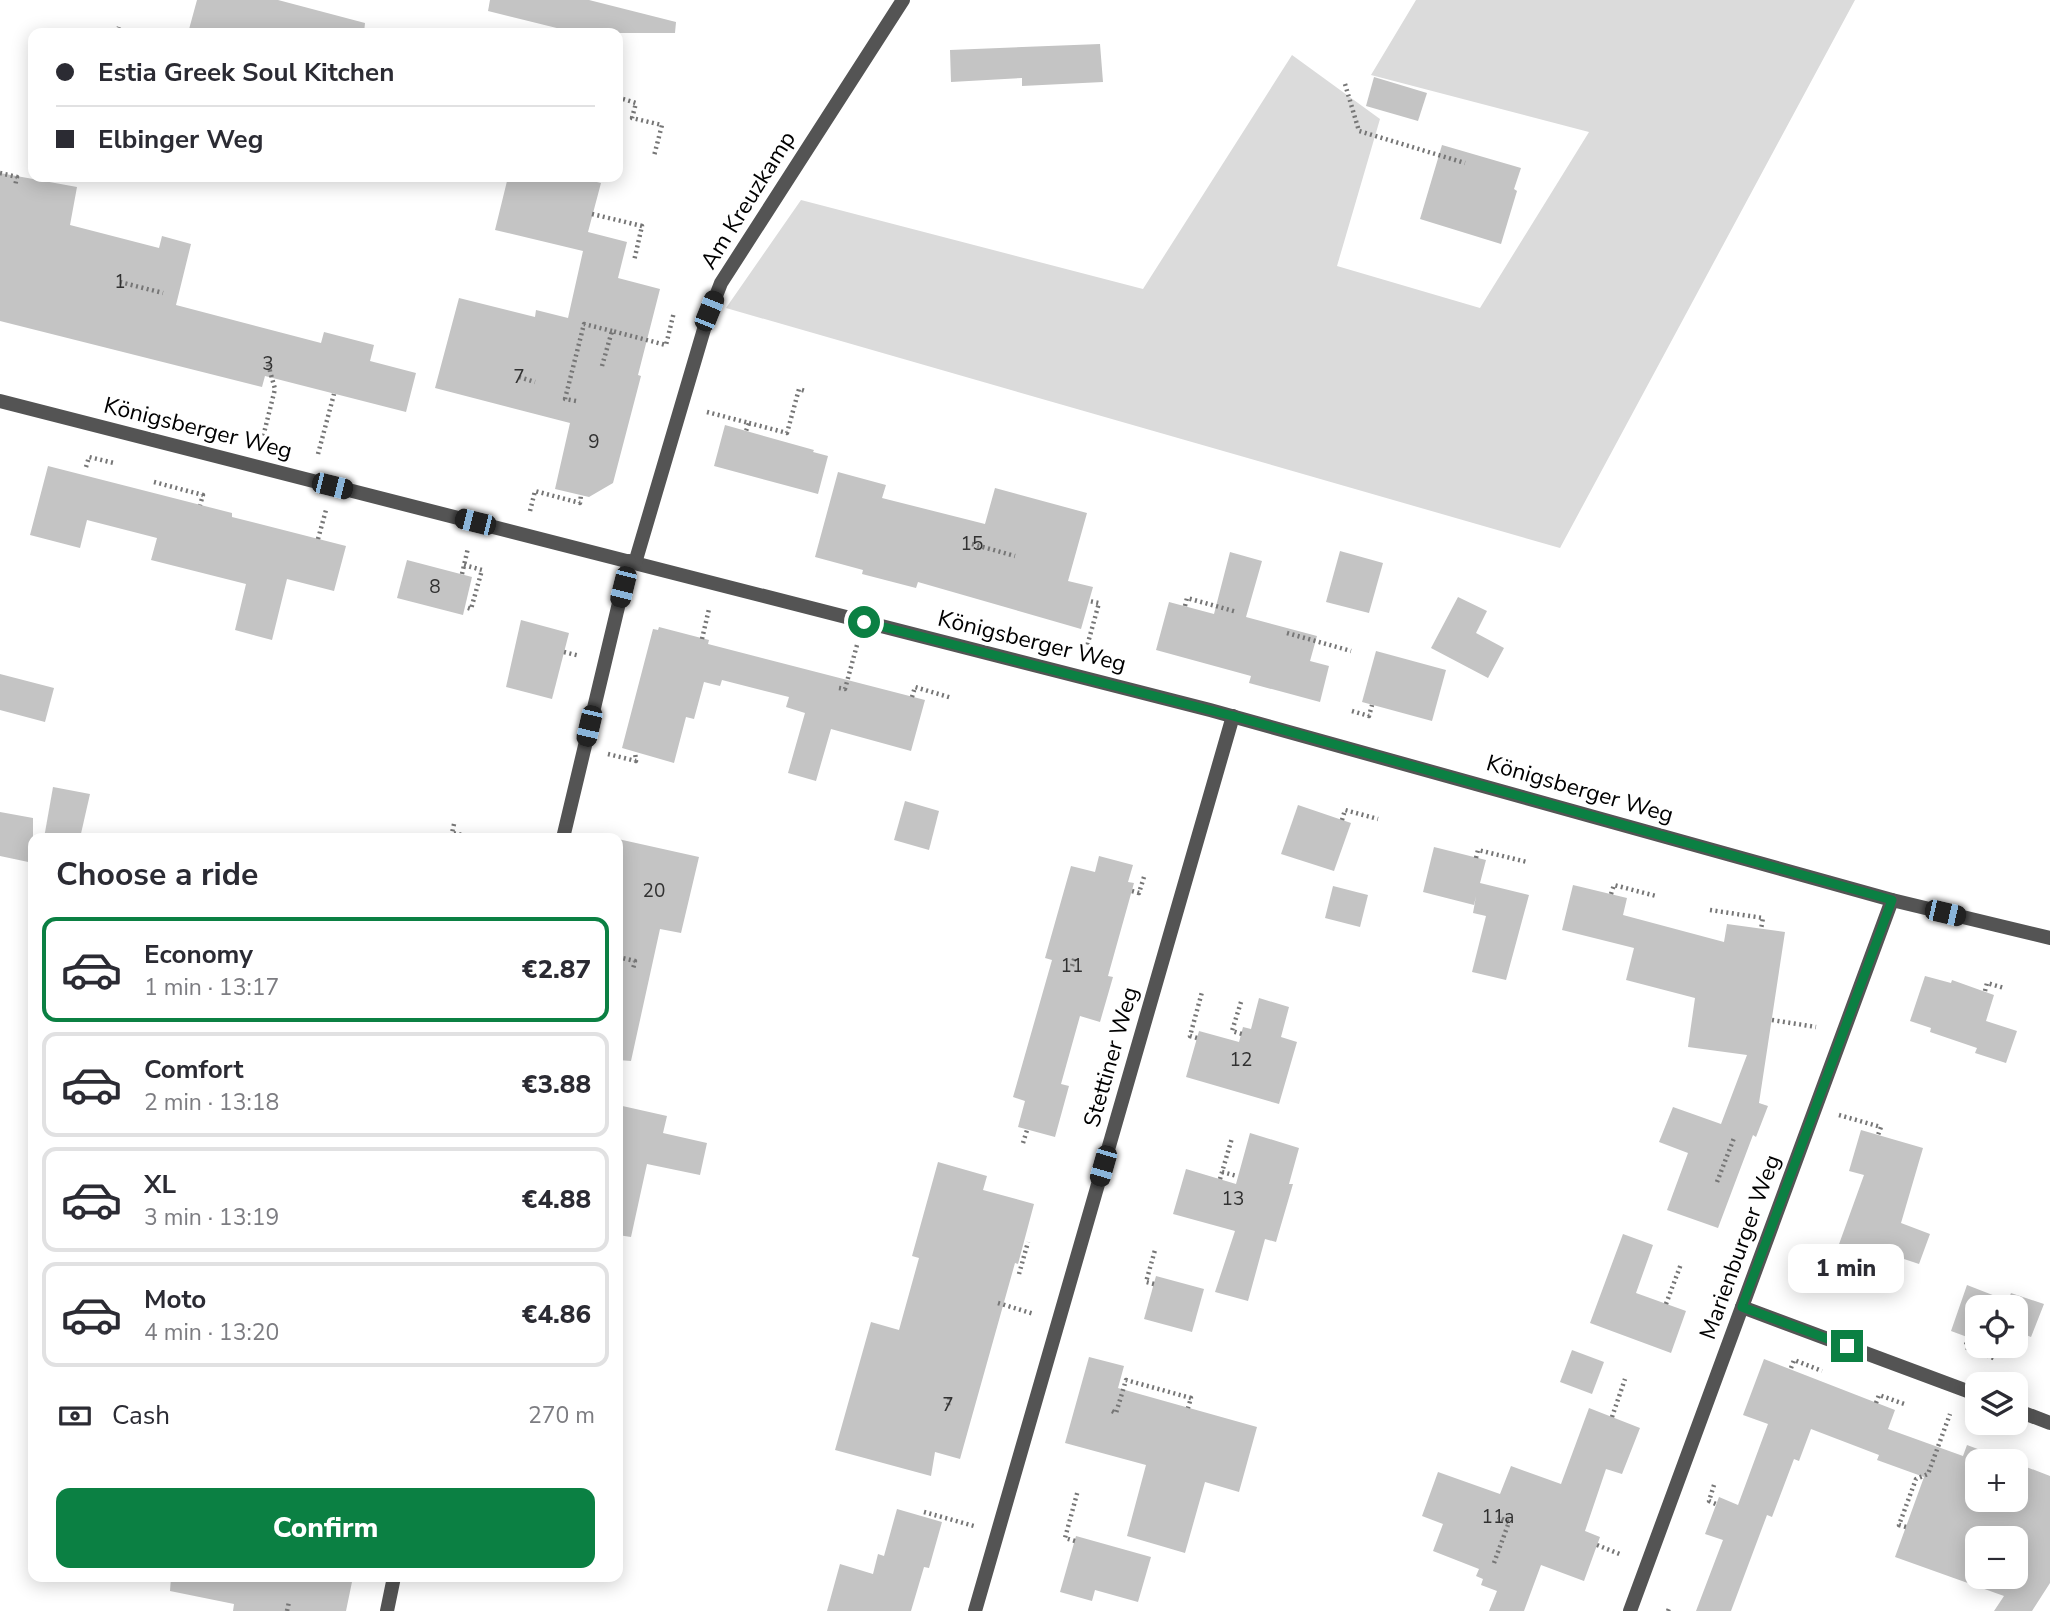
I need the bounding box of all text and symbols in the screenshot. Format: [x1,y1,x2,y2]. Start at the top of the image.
text: Estia Greek Soul Kitchen [98,55,394,90]
text: Elbinger Weg [98,122,263,157]
street label: Am Kreuzkamp [693,125,803,275]
house number: 1 [114,269,126,295]
car [692,288,727,334]
house number: 3 [262,351,274,377]
house number: 7 [513,364,525,390]
street label: Königsberger Weg [101,390,295,466]
house number: 9 [588,429,600,455]
car [310,471,355,501]
car [453,507,498,537]
house number: 15 [961,531,983,557]
car [608,564,639,610]
house number: 8 [429,574,441,600]
street label: Königsberger Weg [935,603,1129,679]
route start [848,606,880,638]
car [575,703,604,749]
street label: Königsberger Weg [1483,747,1677,831]
text: Choose a ride [56,853,258,896]
house number: 20 [643,878,665,904]
car [1923,898,1968,928]
text: Economy [144,937,253,972]
icon: car [60,938,123,1001]
text: €2.87 [522,952,591,987]
house number: 11 [1061,953,1083,979]
text: 1 min · 13:17 [144,972,279,1003]
street label: Stettiner Weg [1076,983,1146,1131]
house number: 12 [1230,1047,1252,1073]
text: Comfort [144,1052,244,1087]
icon: car [60,1053,123,1116]
text: €3.88 [522,1067,591,1102]
text: 2 min · 13:18 [144,1087,279,1118]
car [1088,1143,1119,1189]
street label: Marienburger Weg [1692,1150,1788,1344]
text: XL [144,1167,176,1202]
icon: car [60,1168,123,1231]
text: €4.88 [522,1182,591,1217]
house number: 13 [1222,1186,1244,1212]
text: 3 min · 13:19 [144,1202,279,1233]
callout: 1 min [1789,1244,1905,1294]
text: 1 min [1816,1253,1876,1284]
text: Moto [144,1282,206,1317]
icon: car [60,1283,123,1346]
map controls [1965,1295,2028,1589]
button: locate [1965,1295,2028,1358]
text: €4.86 [522,1297,591,1332]
text: 4 min · 13:20 [144,1317,279,1348]
route end [1831,1330,1863,1362]
button: layers [1965,1372,2028,1435]
house number: 7 [942,1392,954,1418]
icon: cash [56,1397,94,1435]
text: Cash [112,1398,170,1433]
text: 270 m [528,1400,595,1431]
button: + [1965,1449,2028,1512]
button: Confirm [56,1488,595,1568]
house number: 11a [1482,1504,1514,1530]
button: − [1965,1526,2028,1589]

